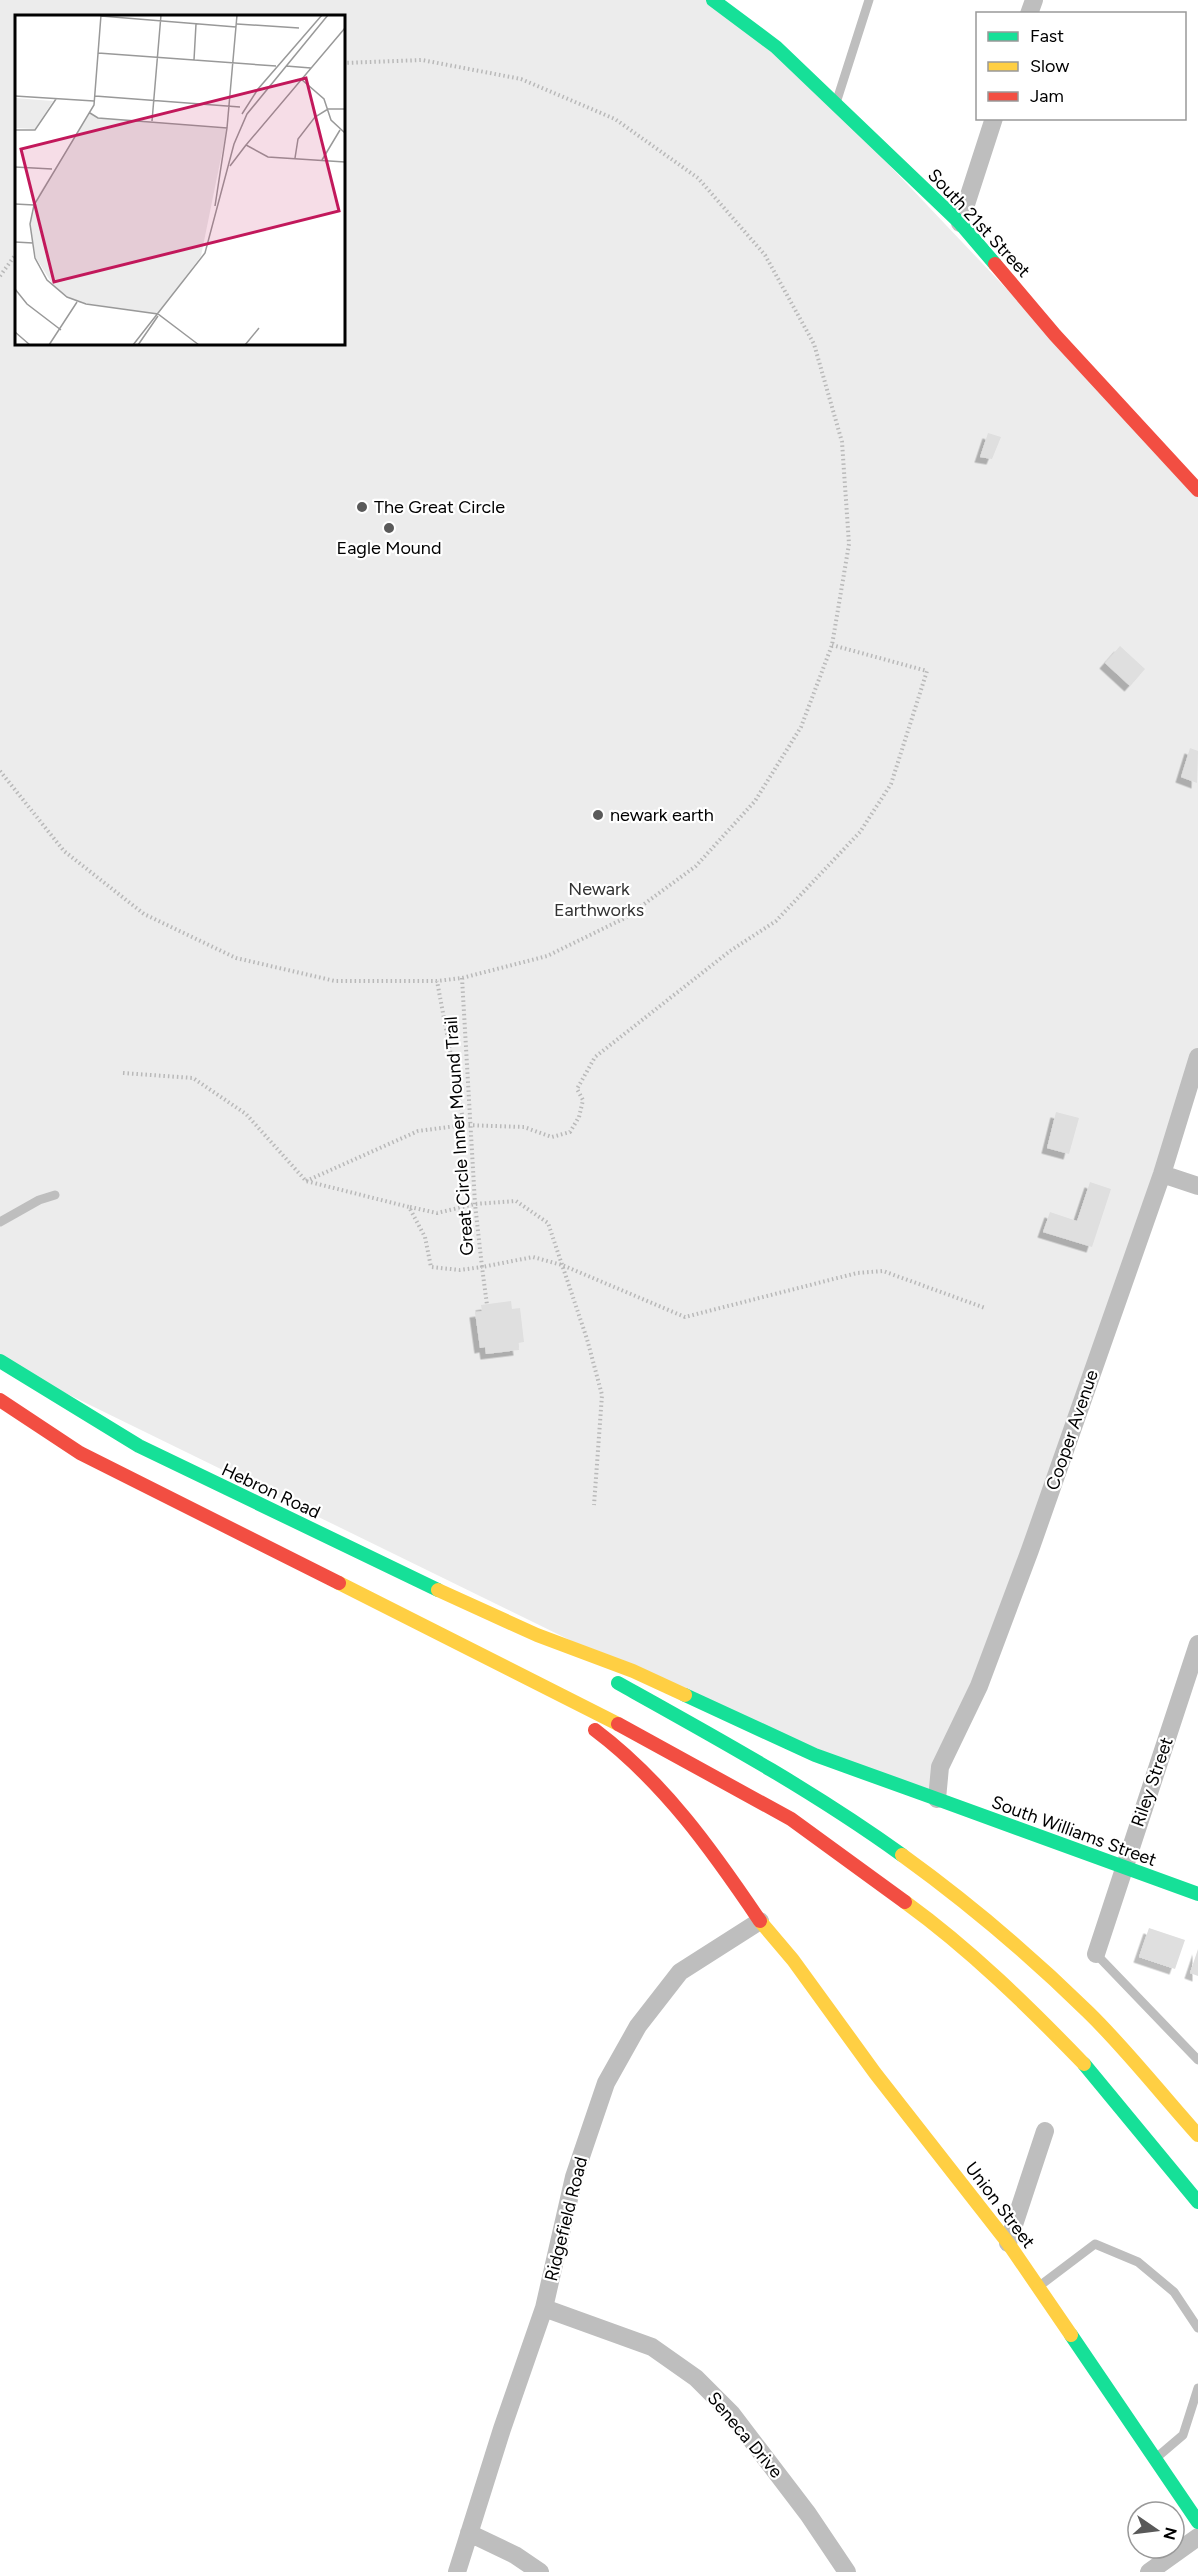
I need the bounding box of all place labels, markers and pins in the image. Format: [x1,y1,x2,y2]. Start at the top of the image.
place label: The Great Circle [374,496,505,518]
marker: The Great Circle [355,500,369,514]
marker: Eagle Mound [382,521,396,535]
place label: Eagle Mound [337,537,441,559]
place label: newark earth [610,804,714,826]
marker: newark earth [591,808,605,822]

